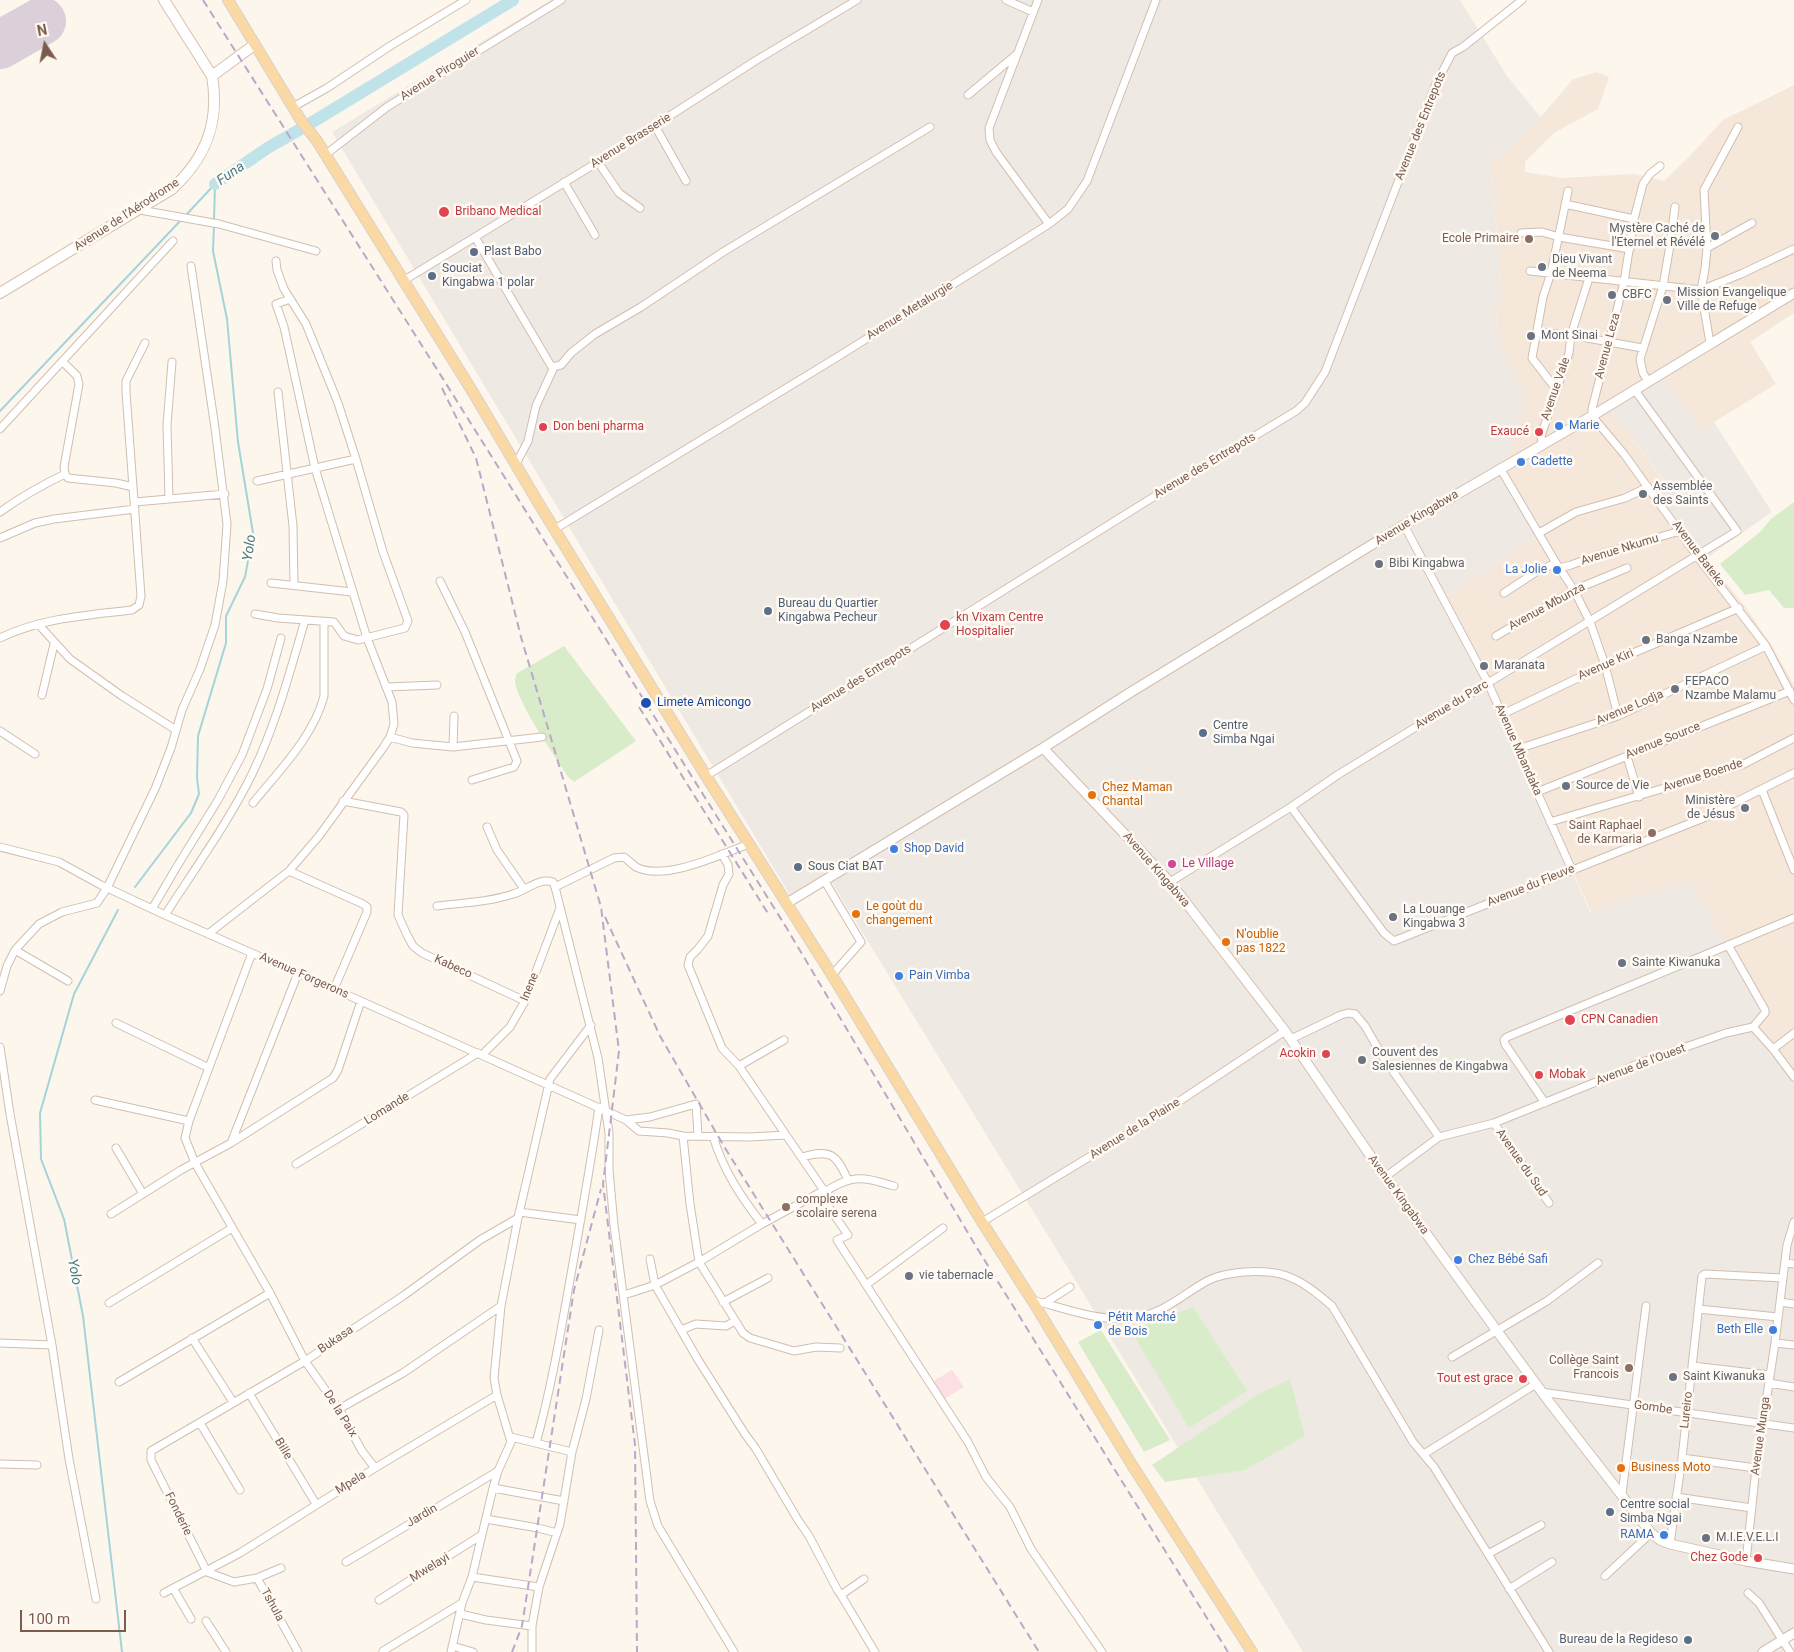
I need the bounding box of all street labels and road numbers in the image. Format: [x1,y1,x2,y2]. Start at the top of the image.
street label: Avenue Piroguier [398,44,482,104]
street label: Avenue des Entrepots [1393,70,1449,182]
street label: Avenue Brasserie [588,110,674,172]
street label: Avenue de l’Aérodrome [72,176,182,254]
street label: Avenue Metalurgie [864,279,956,343]
street label: Avenue Leza [1592,312,1624,380]
street label: Avenue Vale [1539,356,1573,422]
street label: Avenue des Entrepots [1152,430,1258,502]
street label: Avenue Kingabwa [1373,487,1461,549]
street label: Avenue Bateke [1669,518,1727,590]
street label: Avenue Nkumu [1579,531,1661,569]
street label: Avenue Mbunza [1506,580,1588,634]
street label: Avenue des Entrepots [808,642,914,716]
street label: Avenue Kiri [1576,646,1636,684]
street label: Avenue du Parc [1413,677,1491,733]
street label: Avenue Lodja [1594,687,1666,729]
street label: Avenue Mbandaka [1491,702,1545,798]
street label: Avenue Source [1623,719,1703,763]
street label: Avenue Boende [1661,756,1745,796]
street label: Avenue Kingabwa [1119,829,1193,911]
street label: Avenue du Fleuve [1485,862,1577,910]
street label: Avenue Forgerons [257,950,351,1002]
street label: Kabeco [432,952,474,982]
street label: Inene [518,971,542,1003]
street label: Avenue de l'Ouest [1594,1041,1688,1089]
street label: Lomande [362,1090,412,1128]
street label: Avenue de la Plaine [1087,1095,1183,1163]
street label: Avenue du Sud [1492,1126,1550,1200]
street label: Avenue Kingabwa [1364,1152,1432,1238]
street label: Bukasa [316,1323,356,1357]
street label: De la Paix [320,1388,360,1440]
street label: Lureiro [1678,1391,1696,1429]
street label: Avenue Munga [1748,1396,1774,1476]
street label: Gombe [1633,1398,1673,1418]
street label: Bille [271,1436,295,1462]
street label: Mpela [333,1468,369,1498]
street label: Fonderie [161,1490,195,1538]
street label: Jardin [404,1501,440,1531]
street label: Mwelayi [408,1550,452,1586]
street label: Tshula [257,1586,287,1624]

